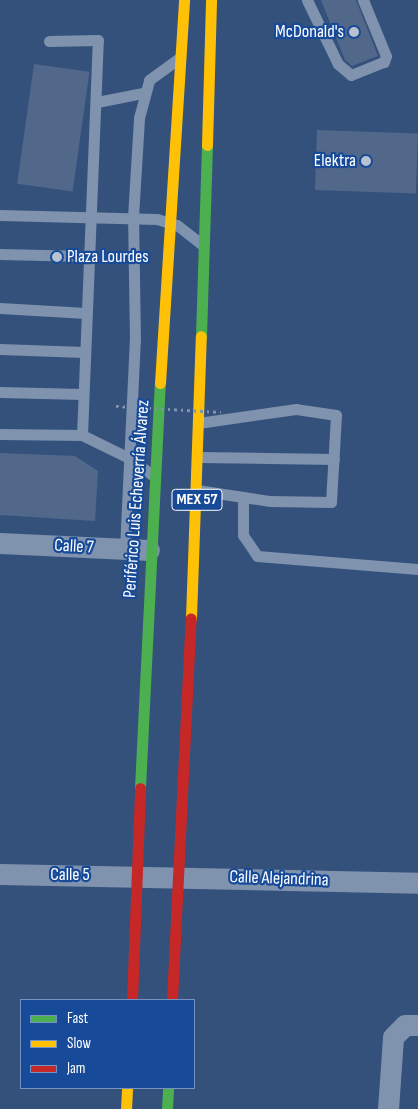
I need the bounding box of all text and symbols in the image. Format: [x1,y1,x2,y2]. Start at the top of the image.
place label: McDonald's [275,21,344,43]
marker: McDonald's [348,26,360,38]
place label: Elektra [314,150,356,172]
marker: Elektra [360,155,372,167]
place label: Plaza Lourdes [67,246,149,268]
marker: Plaza Lourdes [51,251,63,263]
street label: Periférico Luis Echeverría Álvarez [119,399,155,599]
road number: MEX 57 [171,486,223,514]
street label: Calle 7 [54,535,94,559]
street label: Calle 5 [50,864,90,886]
street label: Calle Alejandrina [229,866,329,892]
legend [20,999,195,1089]
text: Fast [67,1009,88,1028]
text: Slow [67,1034,91,1053]
text: Jam [67,1059,85,1078]

